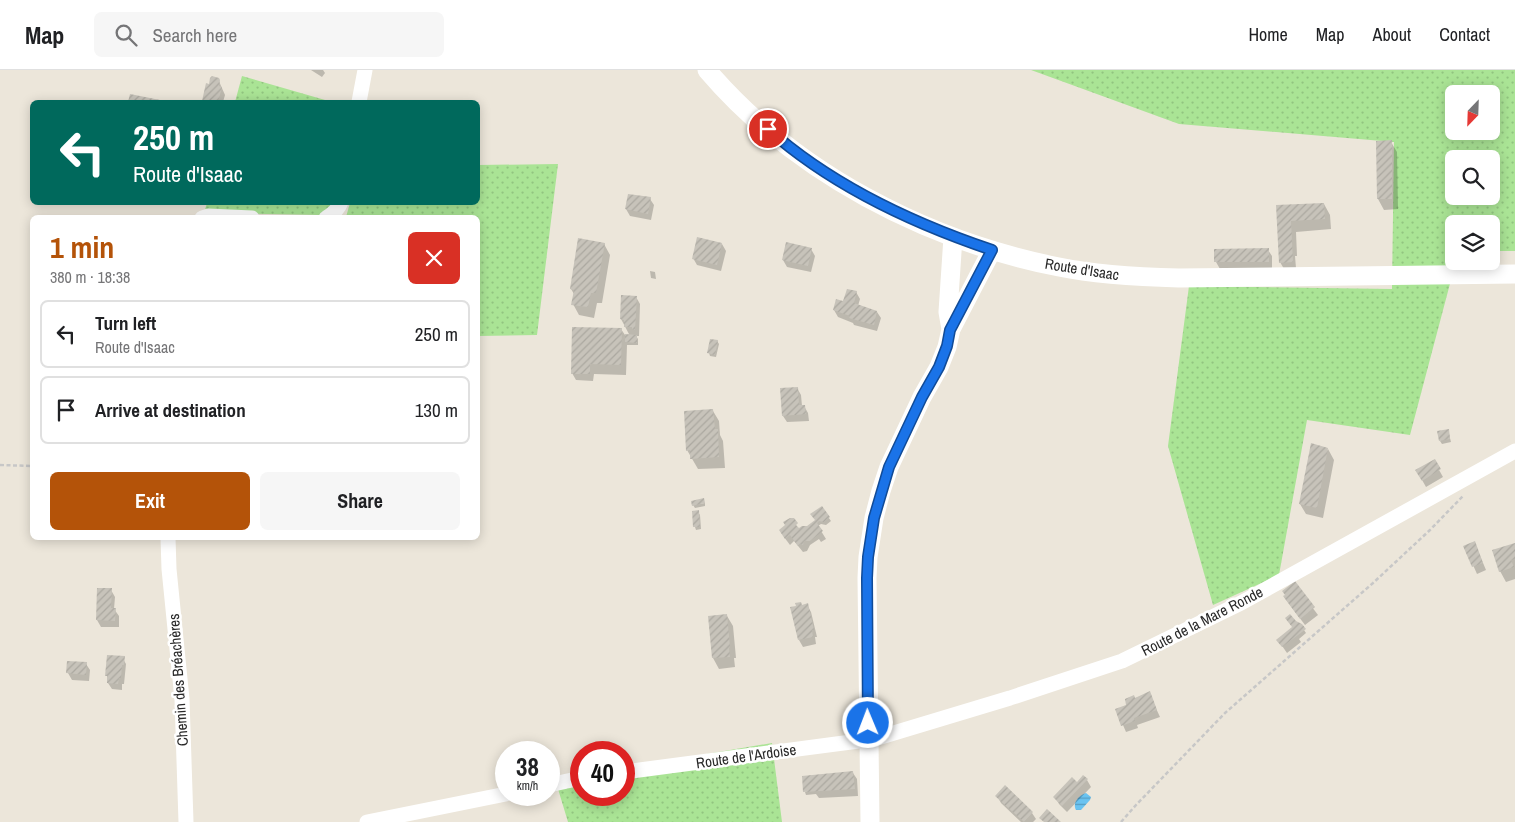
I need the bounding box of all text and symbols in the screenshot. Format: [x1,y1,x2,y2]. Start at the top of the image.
search box [94,12,444,57]
text: Map [25,19,64,51]
icon: search [112,21,140,49]
text: Search here [152,22,237,48]
text: Home [1248,22,1288,47]
text: Map [1316,22,1345,47]
text: About [1373,22,1411,47]
text: Contact [1439,22,1490,47]
north arrow [1445,85,1500,140]
map controls [1445,85,1500,270]
pin [747,108,789,150]
text: 250 m [133,114,214,161]
icon: arrive [754,115,782,143]
icon: left [50,120,115,185]
button: search [1445,150,1500,205]
text: Route d'Isaac [133,159,243,189]
button: layers [1445,215,1500,270]
text: 1 min [50,227,114,267]
button: close [408,232,460,284]
street label: Route d'Isaac [1043,253,1121,285]
text: 380 m · 18:38 [50,266,130,288]
text: Turn left [95,310,156,336]
icon: left [52,320,80,348]
text: 250 m [415,321,458,347]
text: Route d'Isaac [95,336,175,358]
icon: arrive [52,396,80,424]
text: Arrive at destination [95,397,246,423]
text: 130 m [415,397,458,423]
button: Exit [50,472,250,530]
button: Share [260,472,460,530]
street label: Route de la Mare Ronde [1138,581,1267,661]
street label: Chemin des Bréachères [163,613,193,747]
position arrow [841,696,893,748]
street label: Route de l'Ardoise [695,739,798,773]
speed limit sign: 40 [570,741,635,806]
text: 38 [516,750,539,784]
text: km/h [517,778,538,794]

